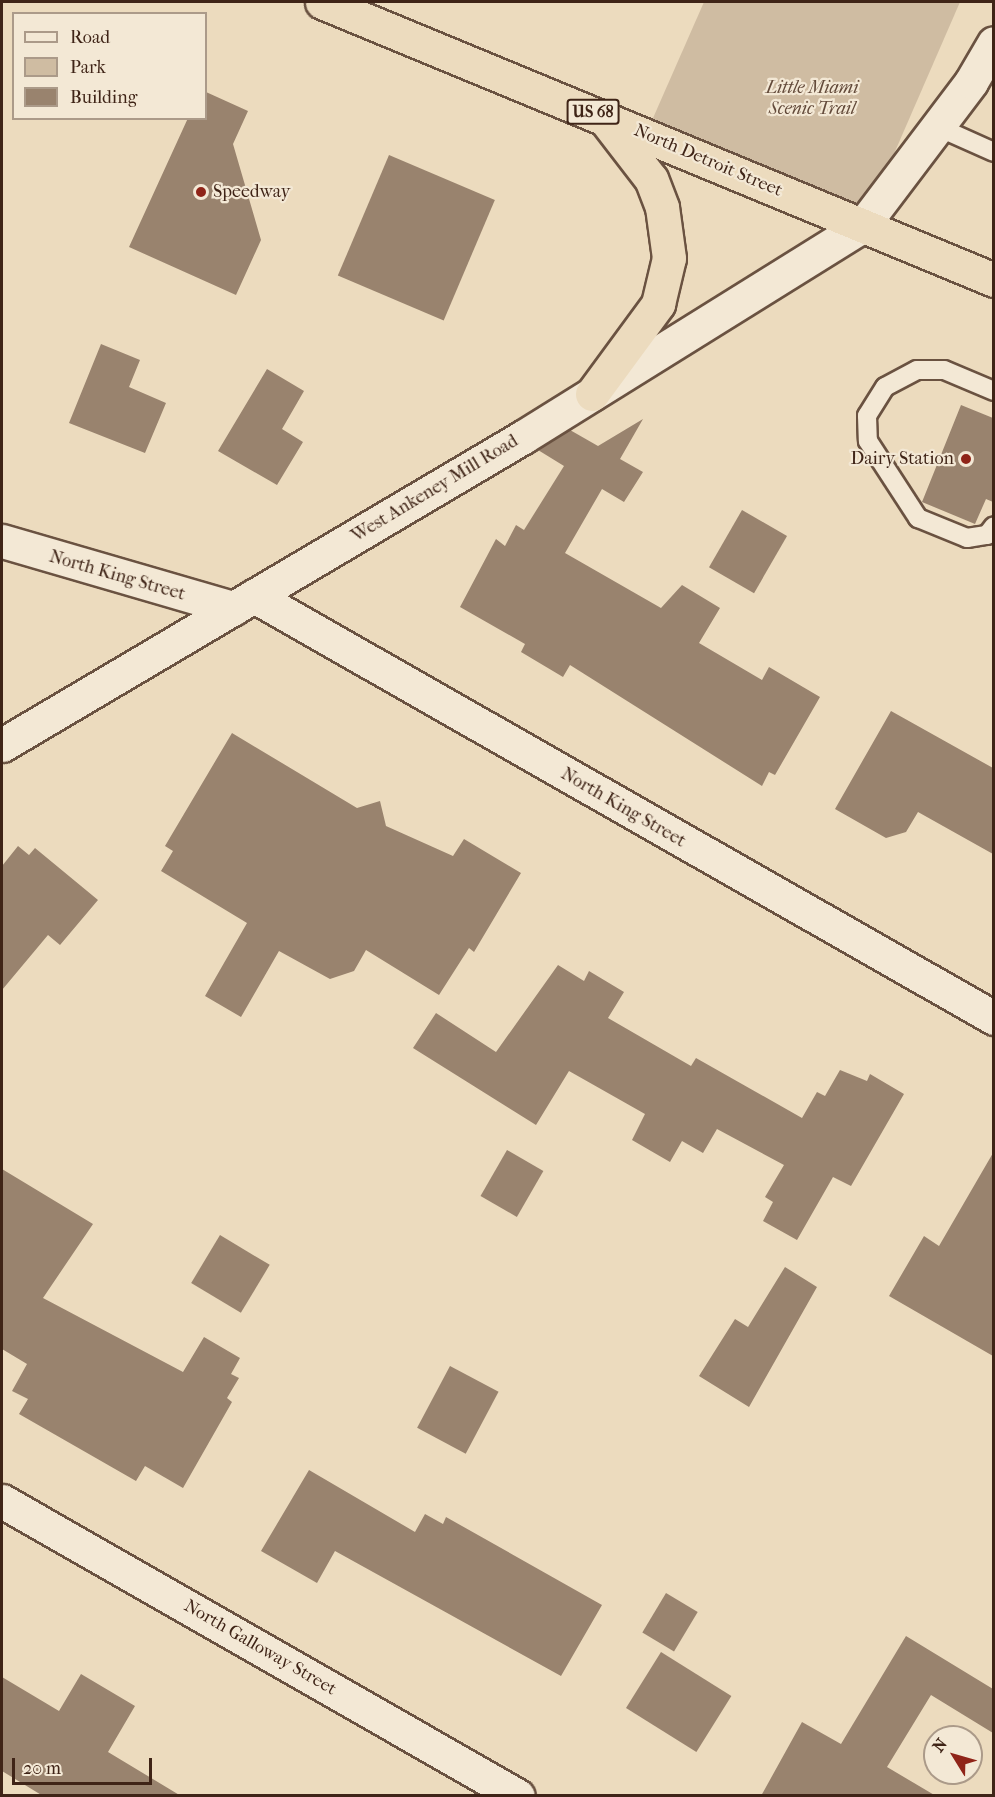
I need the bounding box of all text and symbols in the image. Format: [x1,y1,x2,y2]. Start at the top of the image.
legend [12,12,207,120]
text: Road [70,27,110,48]
text: Park [70,57,106,78]
park label: Little Miami Scenic Trail [766,78,858,121]
text: Building [70,87,137,108]
road number: US 68 [566,99,620,125]
street label: North Detroit Street [631,120,785,202]
place label: Speedway [213,181,290,203]
marker: Speedway [194,185,208,199]
street label: West Ankeney Mill Road [348,431,522,547]
place label: Dairy Station [850,448,954,470]
marker: Dairy Station [959,452,973,466]
street label: North King Street [47,546,187,606]
street label: North King Street [557,764,689,852]
street label: North Galloway Street [180,1596,340,1700]
north arrow [923,1725,983,1785]
text: N [929,1735,951,1756]
scale bar [15,1746,154,1784]
text: 20 m [23,1758,61,1779]

